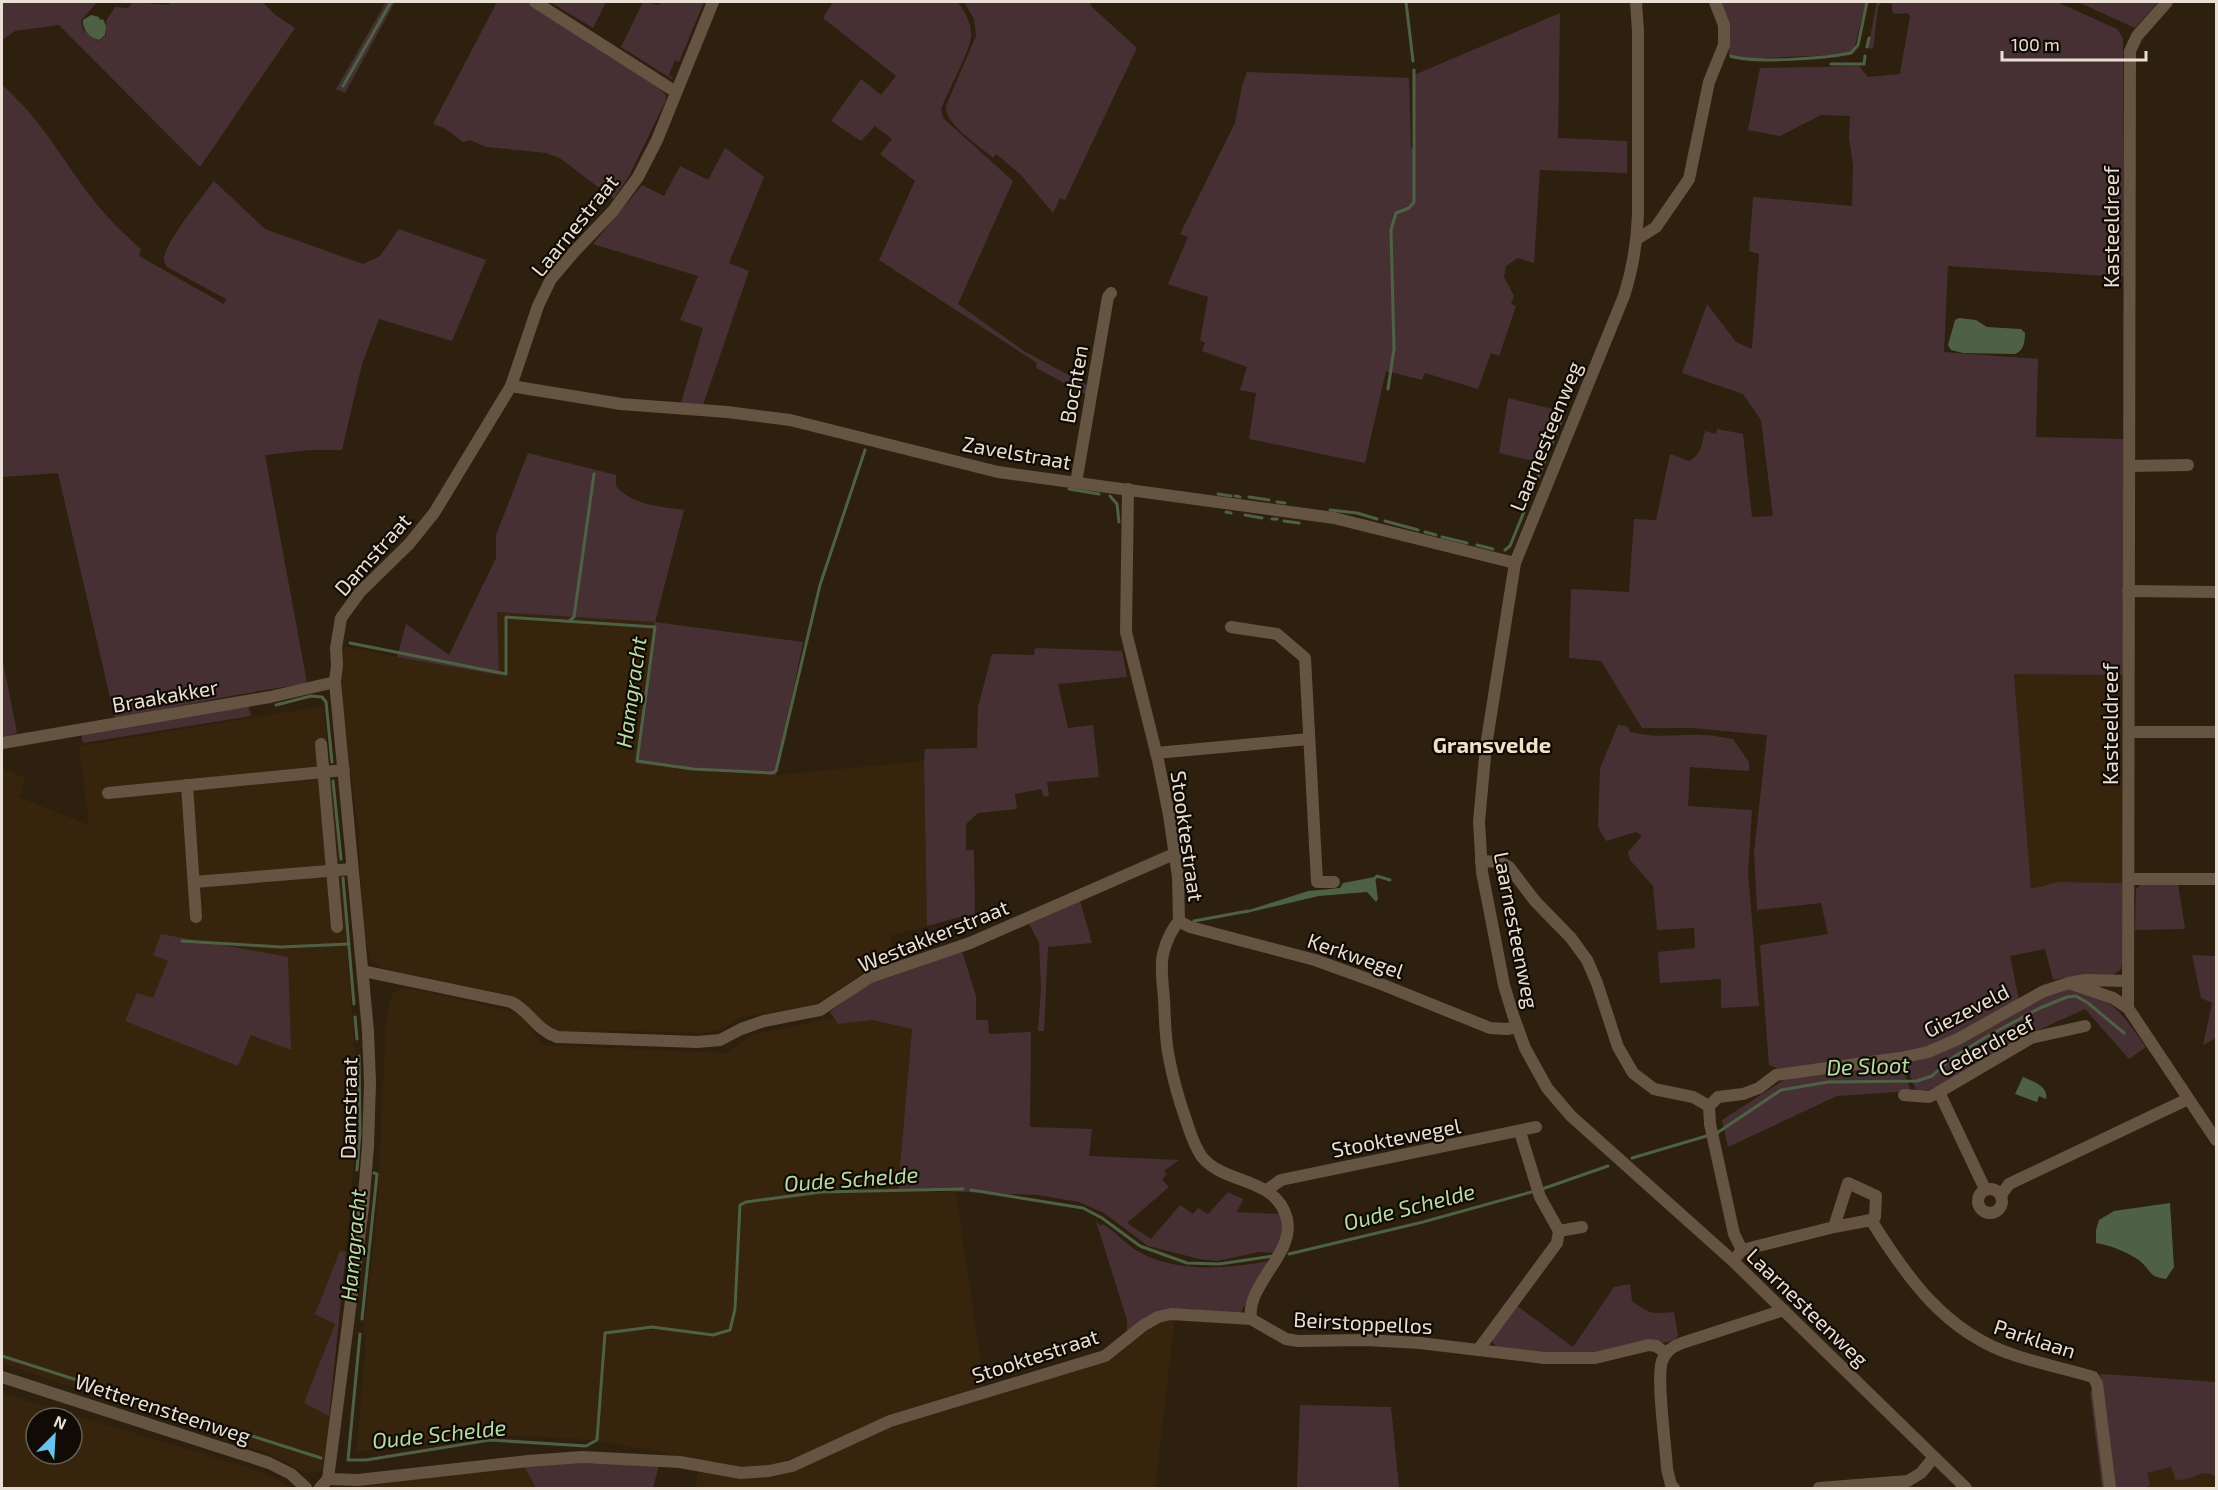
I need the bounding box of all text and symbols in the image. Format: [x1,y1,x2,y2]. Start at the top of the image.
scale bar [2002,24,2146,62]
text: 100 m [2011,33,2060,55]
street label: Kasteeldreef [2098,165,2123,288]
street label: Laarnestraat [525,169,623,281]
street label: Bochten [1054,343,1092,425]
street label: Laarnesteenweg [1504,357,1587,515]
street label: Zavelstraat [961,430,1073,474]
street label: Damstraat [329,508,415,600]
water label: Hamgracht [609,634,651,749]
street label: Kasteeldreef [2097,662,2122,785]
street label: Braakakker [110,673,221,717]
district label: Gransvelde [1433,731,1551,757]
street label: Stooktestraat [1166,769,1210,903]
street label: Laarnesteenweg [1490,849,1545,1011]
street label: Westakkerstraat [854,893,1012,977]
street label: Kerkwegel [1305,927,1408,983]
street label: Giezeveld [1919,978,2013,1042]
street label: Cederdreef [1934,1009,2039,1081]
water label: De Sloot [1826,1051,1911,1079]
street label: Damstraat [335,1057,361,1159]
street label: Stooktewegel [1329,1112,1463,1162]
water label: Oude Schelde [783,1160,919,1196]
water label: Oude Schelde [1340,1177,1478,1235]
water label: Hamgracht [334,1187,370,1302]
street label: Laarnesteenweg [1742,1243,1874,1372]
street label: Beirstoppellos [1293,1306,1433,1338]
street label: Parklaan [1991,1313,2079,1363]
street label: Stooktestraat [969,1323,1101,1387]
street label: Wetterensteenweg [72,1368,254,1448]
north arrow [24,1406,84,1466]
text: N [51,1411,69,1433]
water label: Oude Schelde [371,1413,508,1453]

